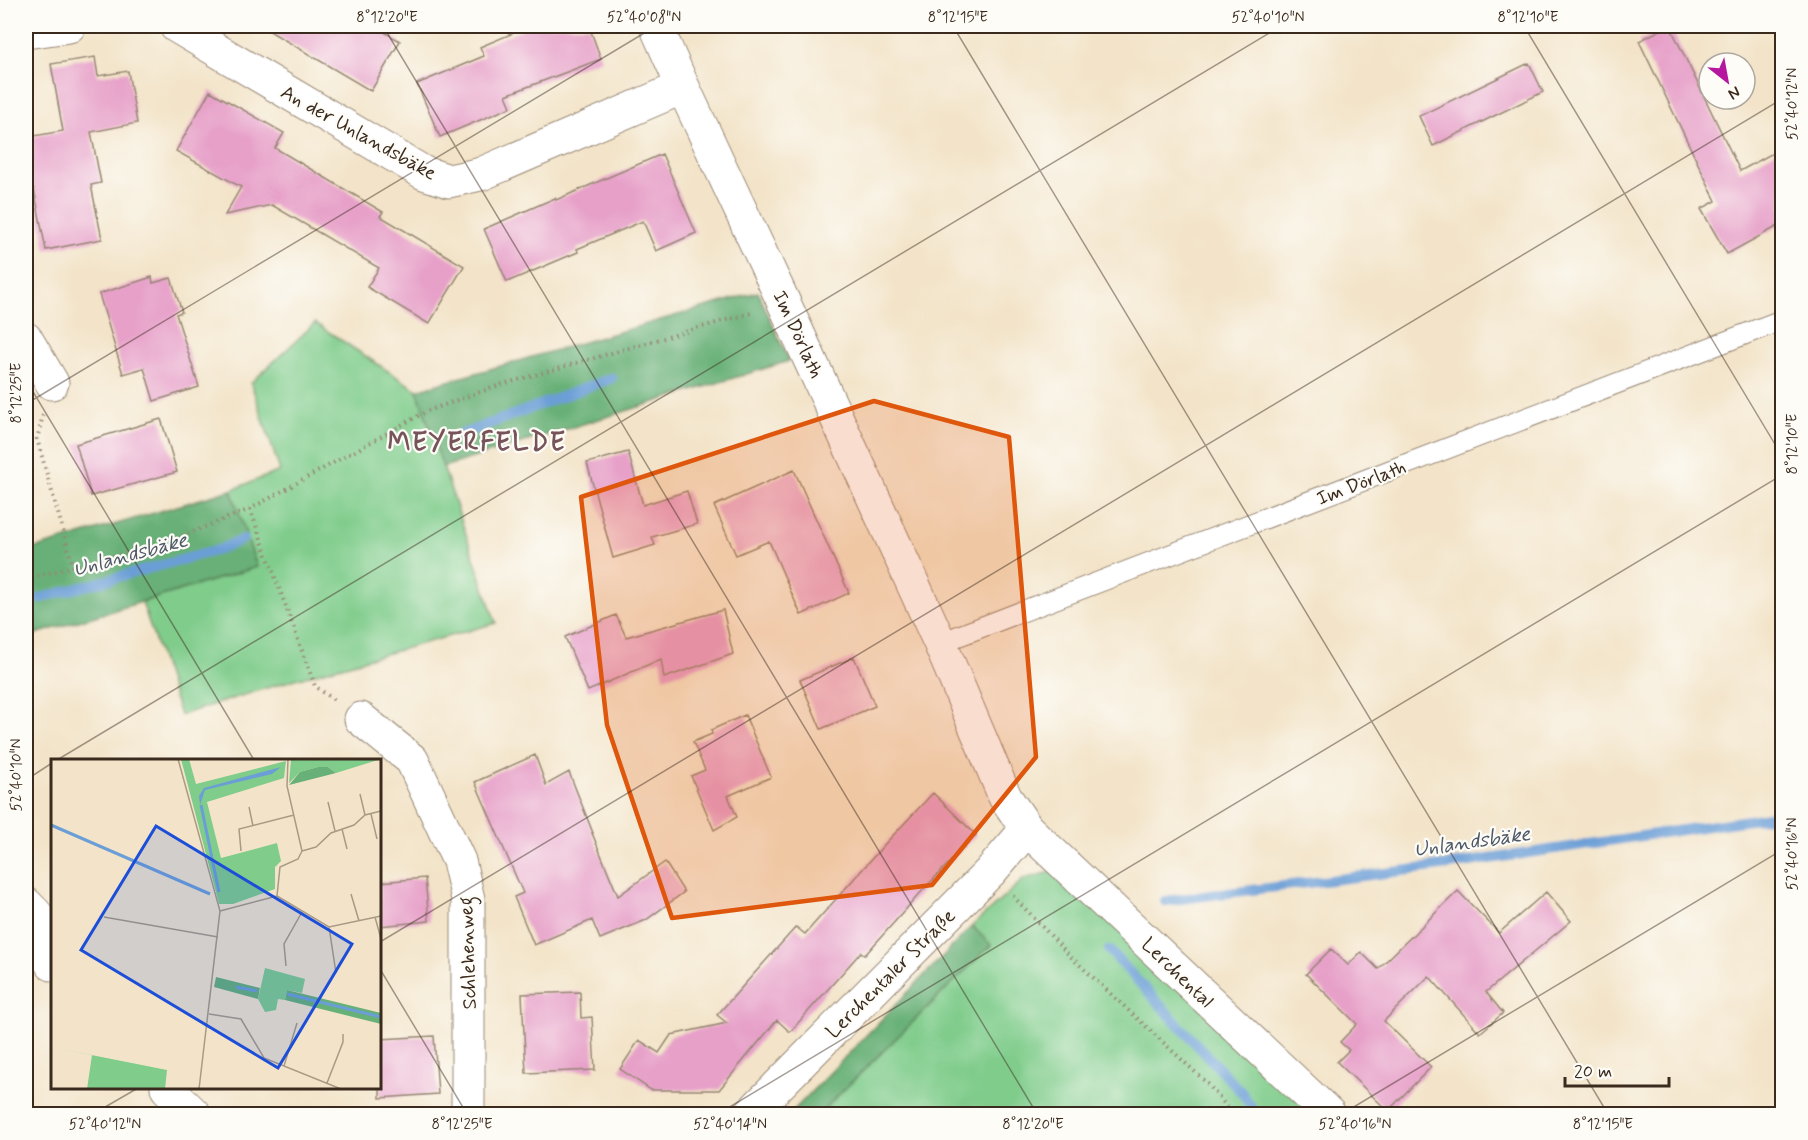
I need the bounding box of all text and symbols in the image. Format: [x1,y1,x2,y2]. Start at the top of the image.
text: 8°12'20"E [356,8,418,28]
text: 52°40'08"N [607,8,681,28]
text: 8°12'15"E [928,8,988,28]
text: 52°40'10"N [1231,8,1305,28]
text: 8°12'10"E [1498,8,1559,28]
north arrow [1697,51,1757,111]
text: 52°40'12"N [1783,68,1803,140]
street label: An der Unlandsbäke [275,79,441,187]
text: N [1724,81,1744,104]
street label: Im Dörlath [766,286,830,383]
text: 8°12'25"E [7,362,27,423]
text: 8°12'10"E [1783,413,1803,474]
district label: MEYERFELDE [388,426,566,460]
street label: Im Dörlath [1313,454,1410,513]
water label: Unlandsbäke [70,526,191,584]
text: 52°40'10"N [7,738,27,812]
inset map [51,759,381,1089]
text: 52°40'16"N [1783,818,1803,890]
water label: Unlandsbäke [1412,820,1533,864]
street label: Schlehenweg [453,896,486,1010]
street label: Lerchentaler Straße [820,903,962,1045]
street label: Lerchental [1135,932,1219,1014]
scale bar [1565,1050,1668,1088]
text: 20 m [1574,1060,1612,1084]
text: 52°40'12"N [69,1115,141,1135]
text: 8°12'25"E [432,1115,493,1135]
text: 52°40'14"N [693,1115,767,1135]
text: 8°12'20"E [1002,1115,1064,1135]
text: 52°40'16"N [1319,1115,1391,1135]
text: 8°12'15"E [1573,1115,1633,1135]

